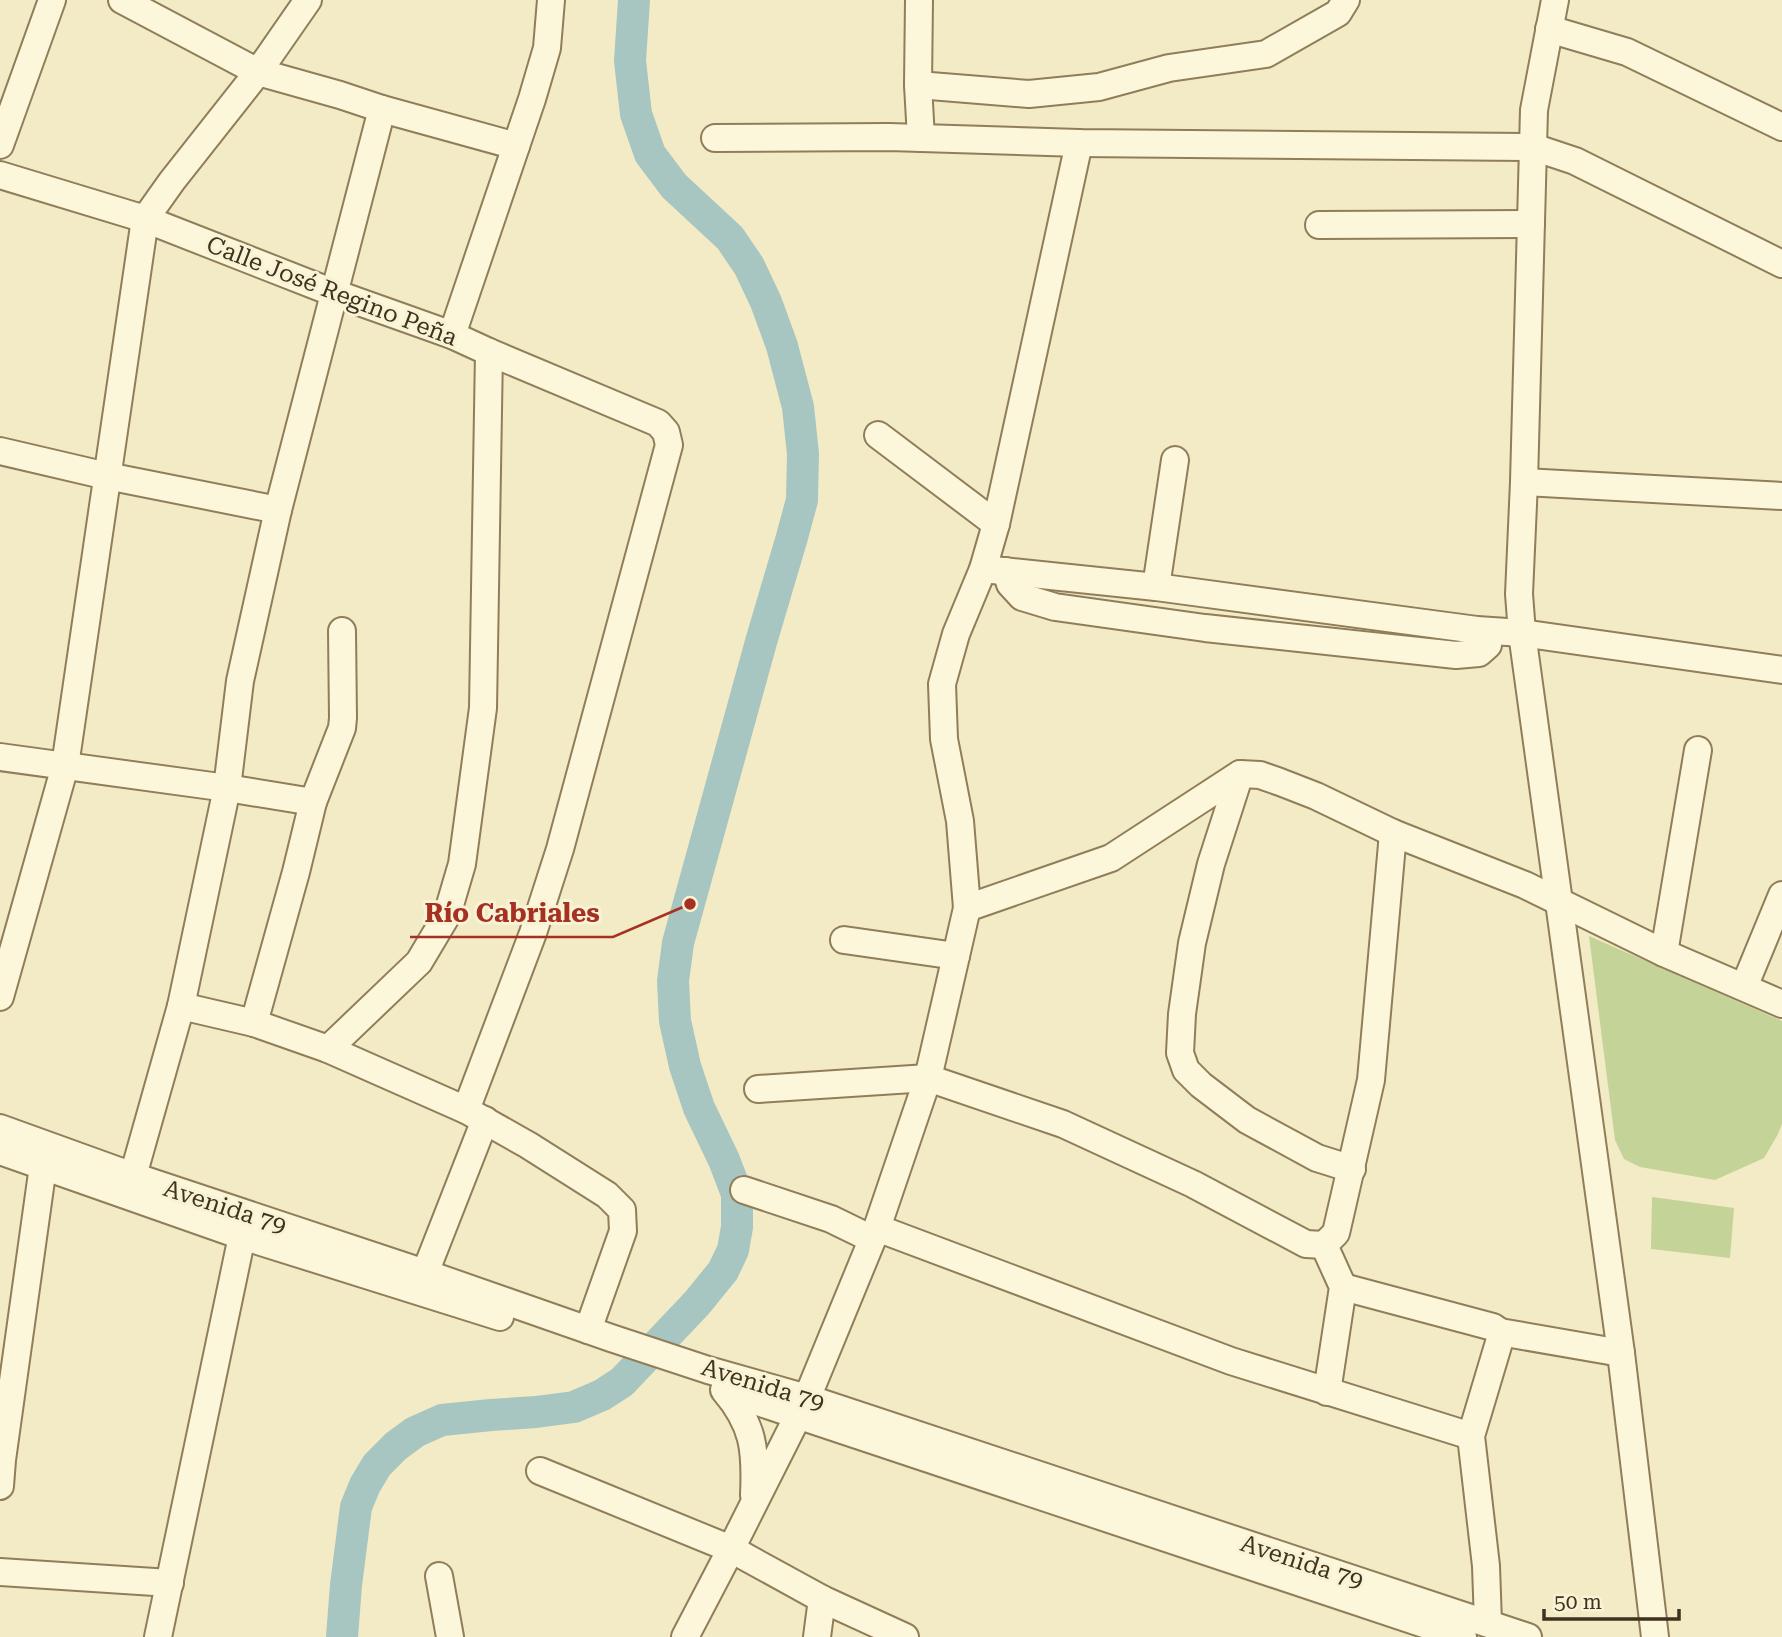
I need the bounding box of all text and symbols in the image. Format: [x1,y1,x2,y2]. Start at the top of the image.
street label: Calle José Regino Peña [203,230,461,352]
callout: Río Cabriales [410,890,613,937]
text: Río Cabriales [424,898,600,928]
street label: Avenida 79 [160,1174,290,1240]
street label: Avenida 79 [698,1353,828,1417]
street label: Avenida 79 [1237,1529,1367,1595]
scale bar [1544,1578,1679,1622]
text: 50 m [1554,1590,1602,1614]

